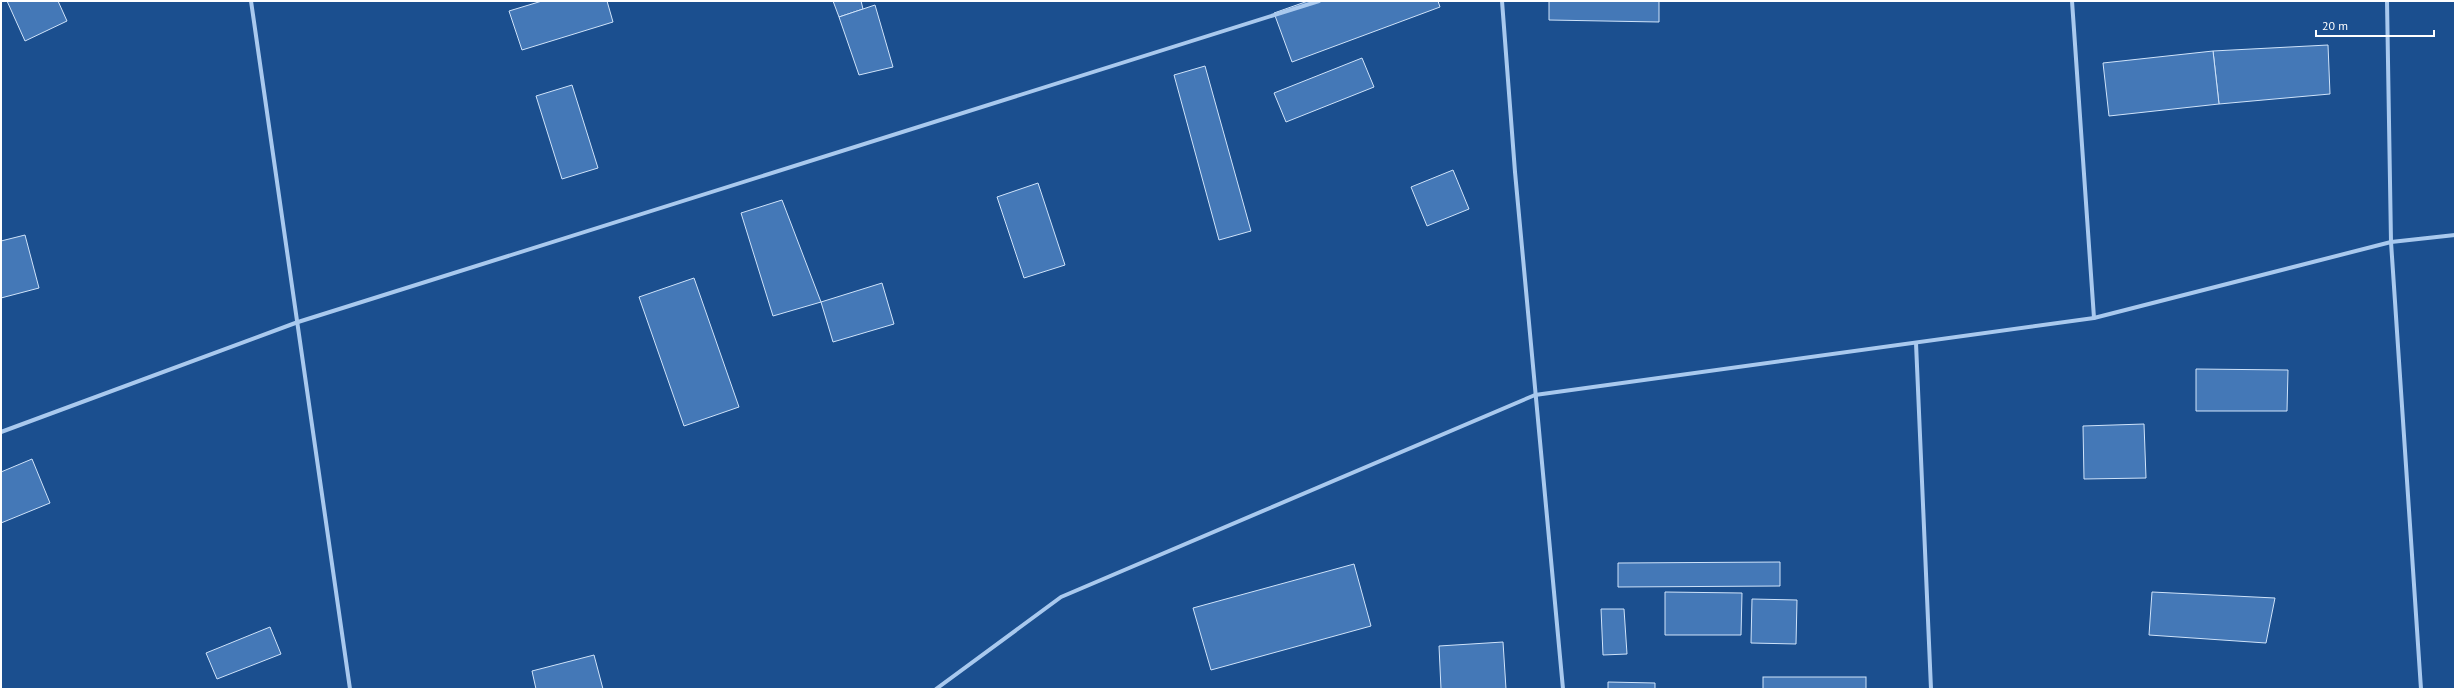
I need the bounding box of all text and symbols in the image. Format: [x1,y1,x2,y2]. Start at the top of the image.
scale bar [2316,12,2434,38]
text: 20 m [2322,18,2348,33]

